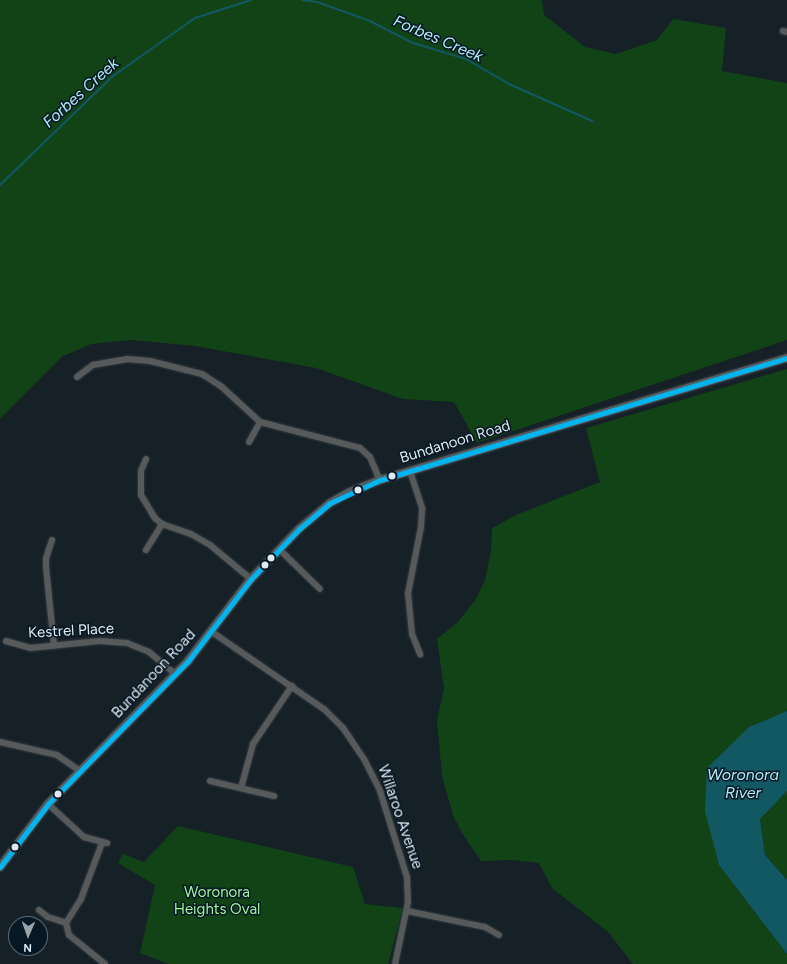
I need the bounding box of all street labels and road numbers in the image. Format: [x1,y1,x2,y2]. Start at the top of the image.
street label: Bundanoon Road [398,417,512,467]
street label: Kestrel Place [28,620,114,642]
street label: Bundanoon Road [108,626,200,722]
street label: Willaroo Avenue [374,763,426,871]

